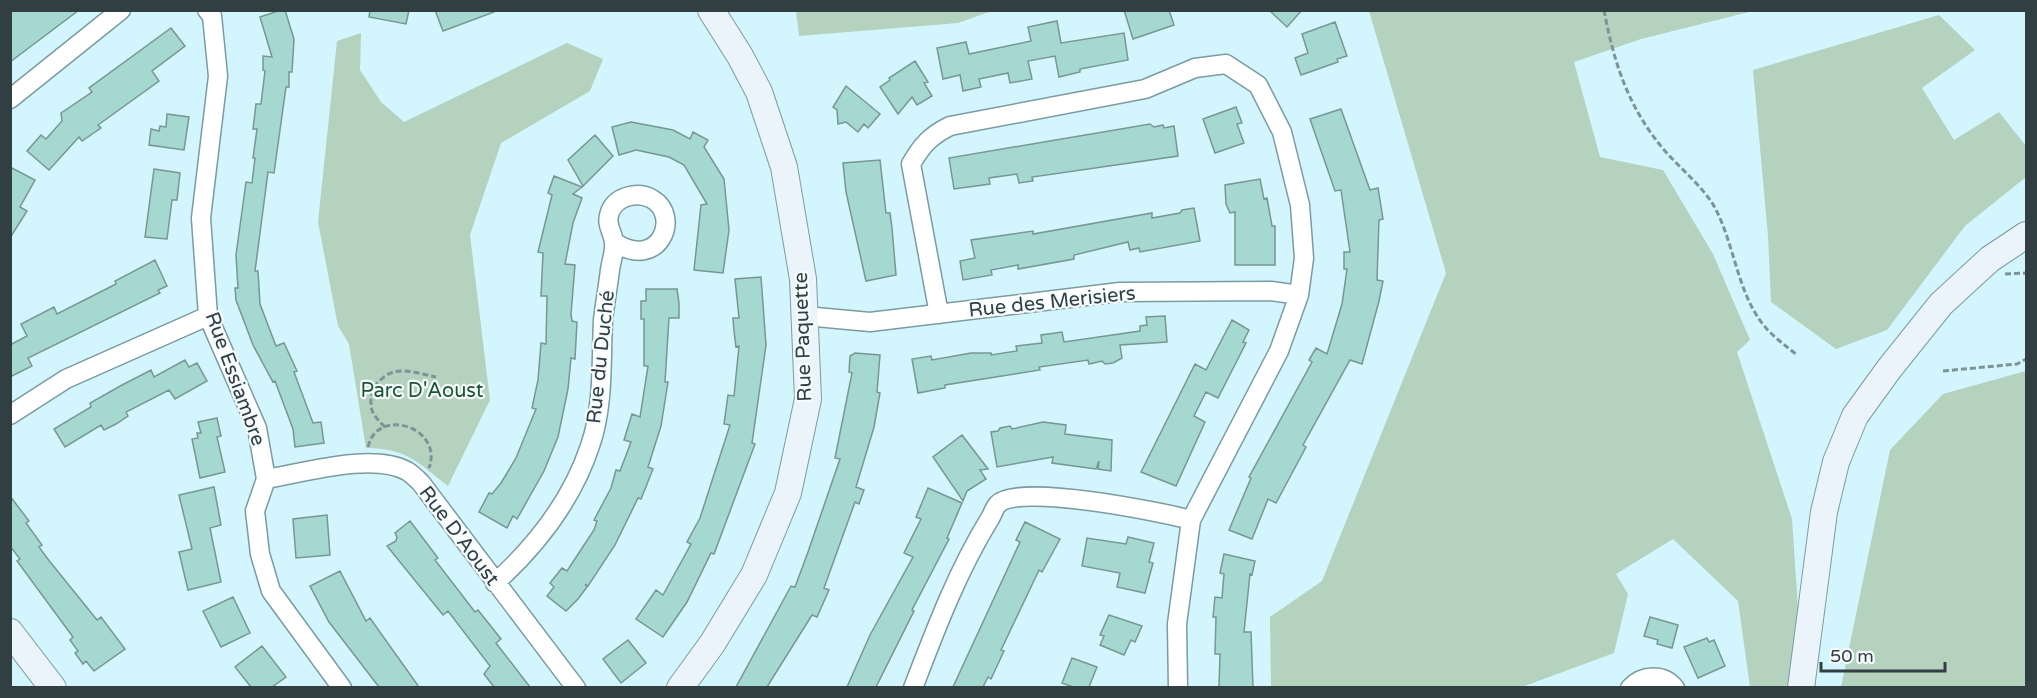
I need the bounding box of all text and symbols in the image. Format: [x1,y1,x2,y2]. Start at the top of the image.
street label: Rue Paquette [789,272,817,402]
street label: Rue des Merisiers [967,281,1137,323]
street label: Rue du Duché [582,289,620,425]
street label: Rue Essiambre [200,309,270,449]
park label: Parc D'Aoust [360,379,484,403]
street label: Rue D'Aoust [414,481,504,591]
scale bar [1821,635,1946,673]
text: 50 m [1830,645,1874,667]

